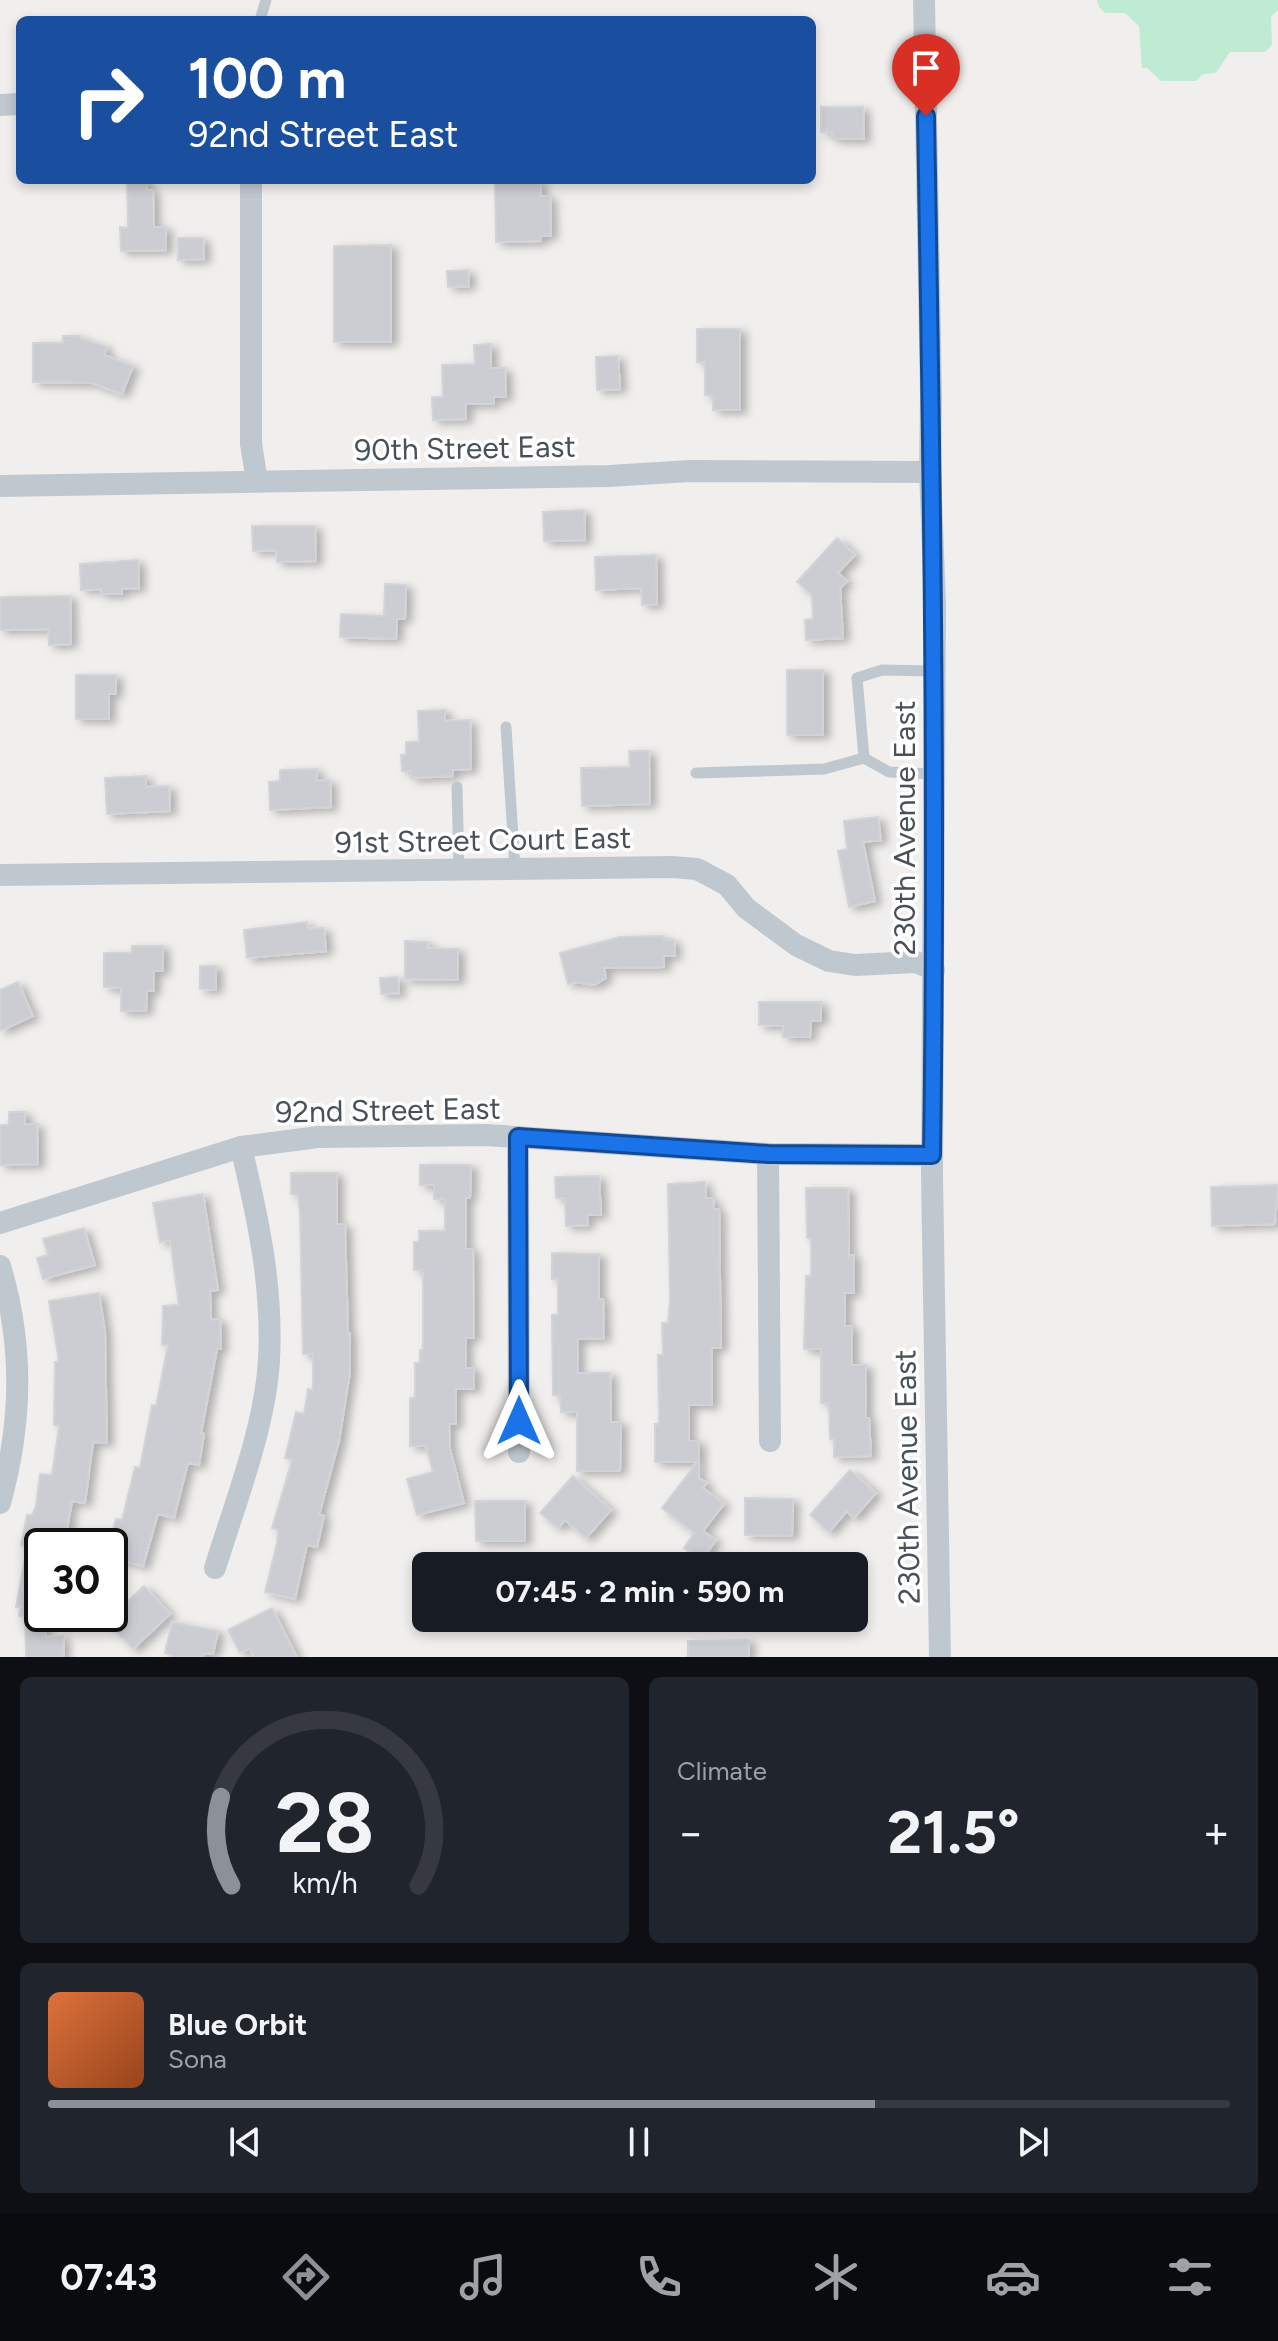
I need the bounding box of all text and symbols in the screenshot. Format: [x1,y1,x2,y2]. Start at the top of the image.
pin [892,34,960,116]
text: 100 m [188,45,346,112]
icon: arrive [904,46,948,90]
icon: right [56,48,160,152]
text: 92nd Street East [188,113,458,156]
street label: 90th Street East [354,428,576,468]
street label: 230th Avenue East [886,700,923,956]
street label: 91st Street Court East [334,819,632,861]
street label: 92nd Street East [275,1090,501,1130]
street label: 230th Avenue East [886,1349,928,1605]
position arrow [477,1379,561,1463]
speed limit sign: 30 [24,1528,128,1632]
text: 07:45 · 2 min · 590 m [496,1573,784,1610]
text: Climate [677,1755,767,1787]
text: 28 [275,1773,374,1873]
text: 21.5° [887,1796,1020,1868]
text: − [677,1806,704,1859]
text: + [1203,1806,1230,1859]
text: km/h [292,1866,357,1900]
text: Blue Orbit [168,2006,307,2043]
text: Sona [168,2043,227,2075]
icon: previous [223,2120,267,2164]
icon: pause [617,2120,661,2164]
icon: next [1011,2120,1055,2164]
icon: directions [278,2249,334,2305]
icon: music [455,2249,511,2305]
icon: phone [631,2249,687,2305]
icon: climate [808,2249,864,2305]
icon: car [985,2249,1041,2305]
icon: filters [1162,2249,1218,2305]
text: 07:43 [60,2256,157,2299]

